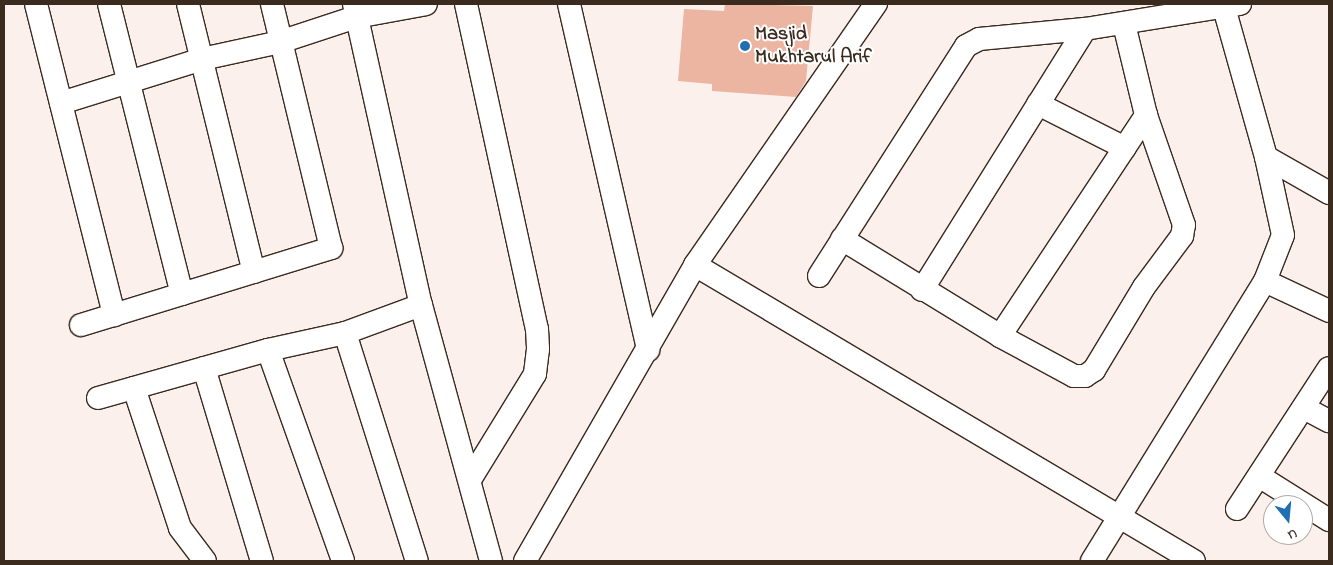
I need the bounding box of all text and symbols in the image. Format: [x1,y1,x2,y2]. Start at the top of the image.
place label: Masjid Mukhtarul Arif [755,22,872,69]
marker: Masjid Mukhtarul Arif [739,40,751,52]
north arrow [1263,495,1313,545]
text: U [1285,523,1300,545]

